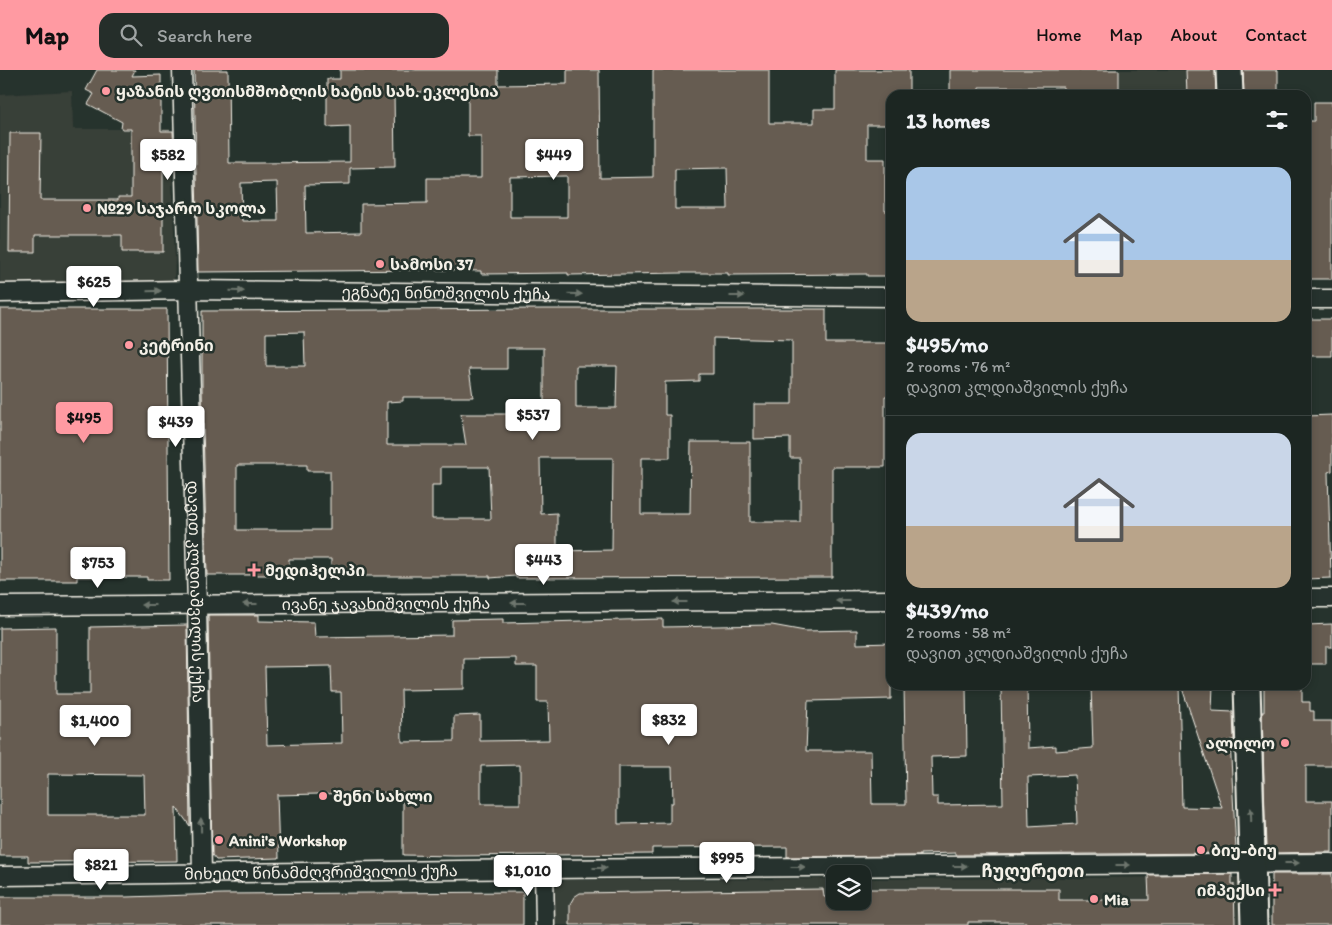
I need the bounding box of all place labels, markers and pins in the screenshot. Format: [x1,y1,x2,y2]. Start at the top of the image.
place label: ყაზანის ღვთისმშობლის ხატის სახ. ეკლესია [116,82,499,102]
marker: ყაზანის ღვთისმშობლის ხატის სახ. ეკლესია [100,85,112,97]
pin: $582 [138,138,198,181]
pin: $449 [524,138,584,181]
place label: №29 საჯარო სკოლა [97,199,266,219]
marker: №29 საჯარო სკოლა [81,202,93,214]
place label: სამოსი 37 [390,255,473,274]
marker: სამოსი 37 [374,258,386,270]
pin: $625 [64,266,124,308]
place label: კეტრინი [139,336,214,355]
marker: კეტრინი [123,339,135,351]
pin: $537 [503,398,563,441]
pin: $495 [54,402,114,444]
pin: $439 [146,406,206,448]
pin: $443 [514,544,574,586]
pin: $753 [68,546,128,589]
place label: მედიჰელპი [265,561,365,581]
marker: მედიჰელპი [247,563,261,577]
pin: $1,400 [54,704,136,747]
pin: $832 [639,704,699,746]
place label: ალილო [1206,734,1275,754]
marker: ალილო [1279,737,1291,749]
place label: შენი სახლი [333,787,433,807]
marker: შენი სახლი [317,790,329,802]
place label: Anini's Workshop [228,831,347,851]
marker: Anini's Workshop [213,834,225,846]
place label: ბიუ-ბიუ [1211,841,1277,860]
pin: $995 [697,842,757,884]
marker: ბიუ-ბიუ [1195,844,1207,856]
pin: $821 [71,848,131,891]
pin: $1,010 [487,854,569,897]
place label: იმპექსი [1197,881,1265,900]
marker: იმპექსი [1269,884,1281,896]
place label: Mia [1104,890,1129,909]
marker: Mia [1088,893,1100,905]

